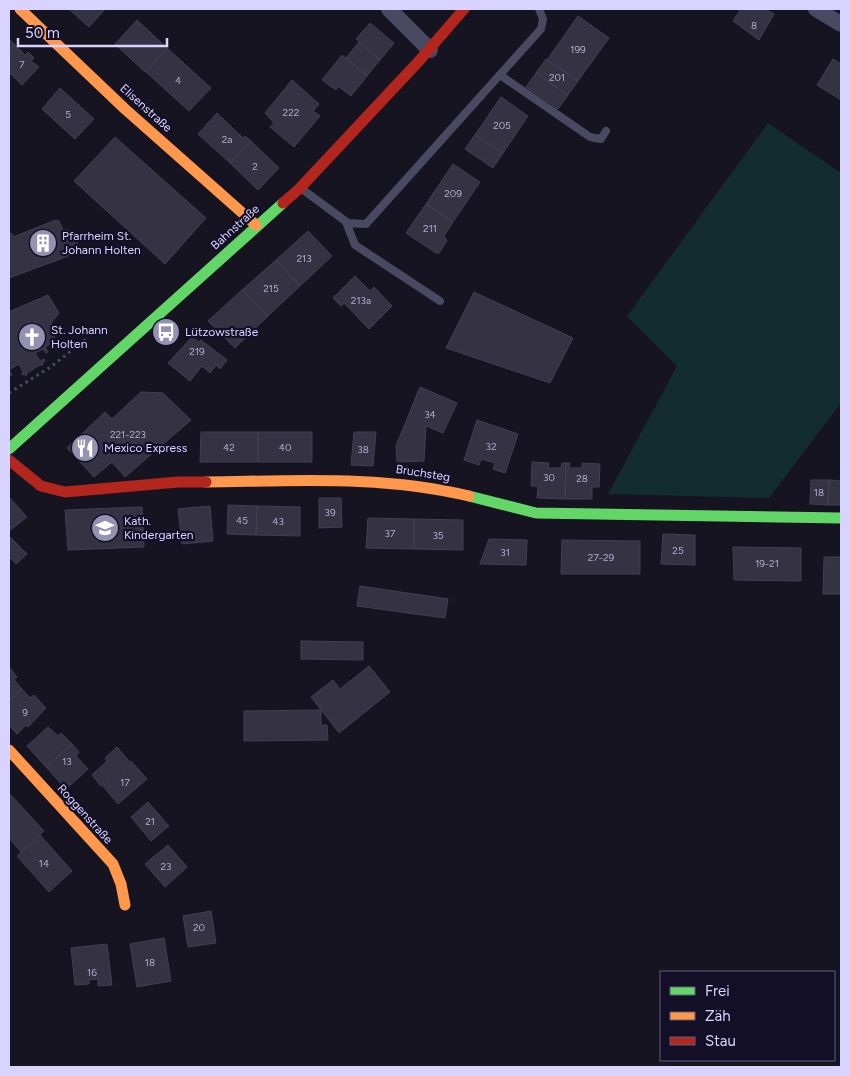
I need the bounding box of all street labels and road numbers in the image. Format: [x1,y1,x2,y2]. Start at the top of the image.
street label: Elisenstraße [117,81,175,135]
street label: Bahnstraße [208,201,262,252]
street label: Bruchsteg [395,462,451,484]
street label: Roggenstraße [55,781,116,847]

